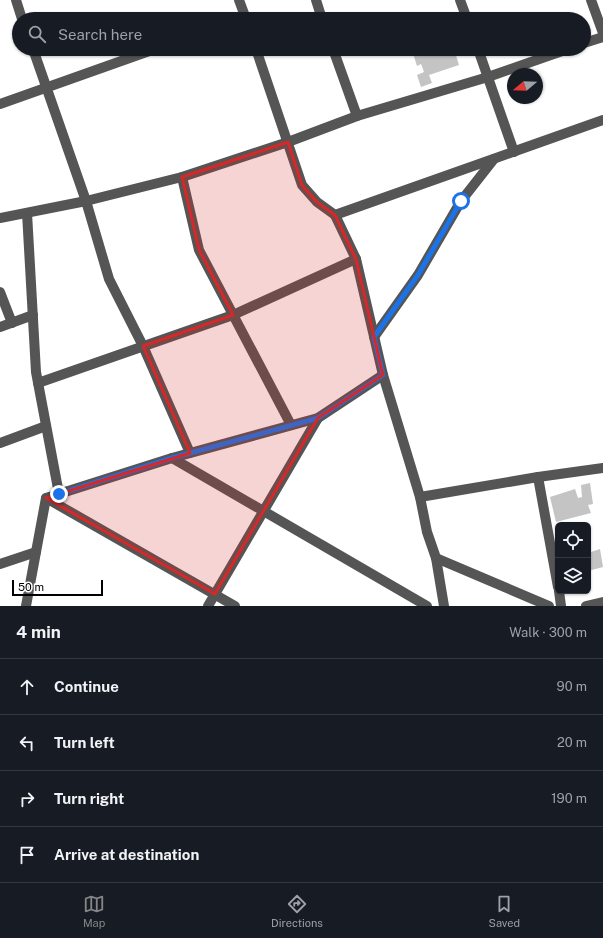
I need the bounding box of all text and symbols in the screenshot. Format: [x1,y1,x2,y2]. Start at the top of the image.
search box [12,12,591,56]
icon: search [26,23,48,45]
text: Search here [58,26,142,43]
north arrow [507,68,543,104]
route start [452,192,470,210]
route end [50,485,68,503]
map controls [555,522,591,594]
button: locate [555,522,591,558]
button: layers [555,558,591,594]
scale bar [12,578,103,597]
text: 50 m [18,581,44,593]
text: 4 min [16,622,61,642]
text: Walk · 300 m [509,625,587,640]
icon: ahead [16,676,38,698]
text: Continue [54,678,119,695]
text: 90 m [557,679,587,694]
icon: left [16,732,38,754]
text: Turn left [54,734,115,751]
text: 20 m [557,735,587,750]
icon: right [16,788,38,810]
text: Turn right [54,790,124,807]
text: 190 m [551,791,587,806]
icon: arrive [16,844,38,866]
text: Arrive at destination [54,846,199,863]
tab: Map [83,893,105,929]
tab: Directions [271,893,323,929]
tab: Saved [489,893,520,929]

